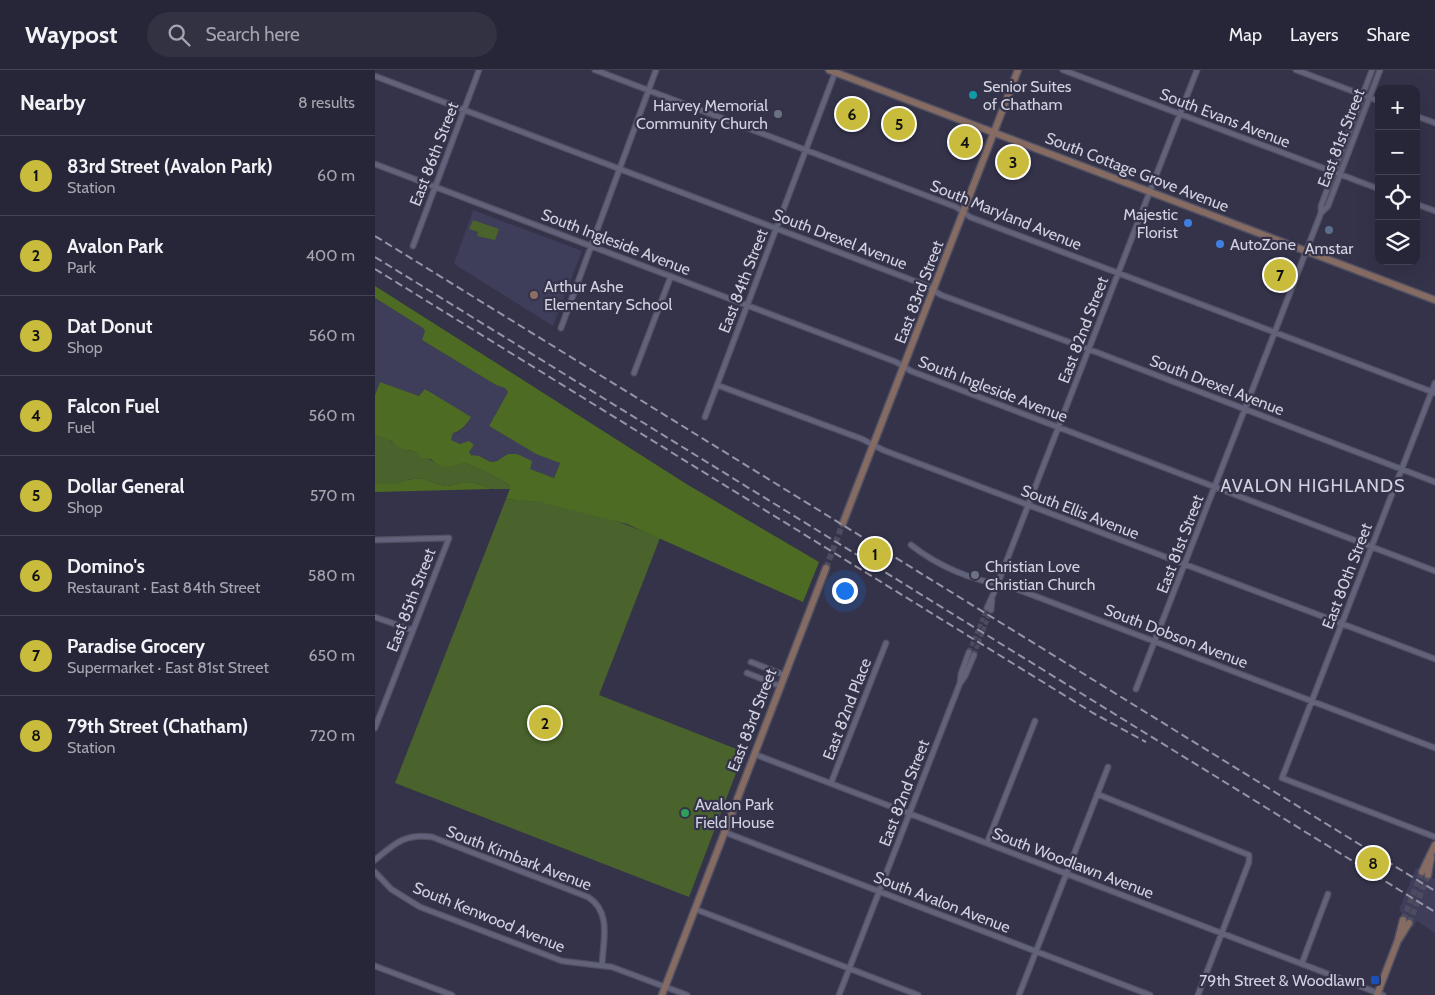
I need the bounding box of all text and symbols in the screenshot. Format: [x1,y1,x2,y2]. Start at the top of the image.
search box [147,12,497,57]
text: Waypost [25,20,117,49]
icon: search [165,21,193,49]
text: Search here [205,23,300,46]
text: Map [1229,24,1262,46]
text: Layers [1290,24,1339,46]
text: Share [1367,24,1410,46]
place label: Senior Suites of Chatham [983,77,1072,114]
street label: South Evans Avenue [1157,84,1293,152]
map controls [1375,85,1420,265]
button: + [1375,85,1420,130]
street label: East 81st Street [1314,86,1369,190]
marker: Senior Suites of Chatham [967,89,979,101]
text: Nearby [20,90,86,115]
text: 8 results [298,93,355,112]
pin: 6 [836,95,868,133]
place label: Harvey Memorial Community Church [636,96,768,133]
street label: East 86th Street [405,99,463,209]
pin: 5 [883,105,915,143]
marker: Harvey Memorial Community Church [772,108,784,120]
pin: 4 [949,123,981,161]
street label: South Cottage Grove Avenue [1042,128,1232,216]
button: − [1375,130,1420,175]
pin: 3 [997,143,1029,181]
text: 83rd Street (Avalon Park) [67,155,273,178]
text: 1 [33,166,39,185]
text: 60 m [317,166,355,185]
button: locate [1375,175,1420,220]
street label: South Maryland Avenue [928,176,1084,254]
text: Station [67,178,116,197]
street label: South Ingleside Avenue [539,205,693,279]
street label: South Drexel Avenue [770,205,910,273]
place label: Majestic Florist [1123,205,1179,242]
marker: Majestic Florist [1182,217,1194,229]
button: layers [1375,220,1420,265]
marker: Amstar [1323,224,1335,236]
street label: East 84th Street [714,226,772,336]
text: Avalon Park [67,235,164,258]
place label: AutoZone [1230,235,1296,254]
street label: East 83rd Street [891,237,948,346]
marker: AutoZone [1214,238,1226,250]
place label: Amstar [1305,239,1354,258]
text: 2 [32,246,40,265]
text: 400 m [306,246,355,265]
pin: 7 [1264,256,1296,294]
text: Park [67,258,96,277]
street label: East 82nd Street [1054,273,1112,386]
place label: Arthur Ashe Elementary School [544,277,672,314]
marker: Arthur Ashe Elementary School [528,289,540,301]
text: Dat Donut [67,315,152,338]
text: 3 [32,326,40,345]
text: 560 m [308,326,355,345]
text: Shop [67,338,103,357]
street label: South Drexel Avenue [1147,351,1287,419]
street label: South Ingleside Avenue [916,352,1070,426]
text: Falcon Fuel [67,395,159,418]
text: 4 [31,406,41,425]
text: 560 m [308,406,355,425]
text: Fuel [67,418,95,437]
text: Dollar General [67,475,185,498]
district label: AVALON HIGHLANDS [1220,475,1406,497]
street label: South Ellis Avenue [1018,481,1142,543]
text: 5 [32,486,40,505]
text: 570 m [310,486,355,505]
street label: East 81st Street [1153,492,1208,596]
text: Shop [67,498,103,517]
street label: East 80th Street [1318,520,1376,632]
pin: 1 [859,535,891,573]
street label: East 85th Street [383,545,440,654]
text: Domino's [67,555,145,578]
place label: Christian Love Christian Church [985,557,1095,594]
text: 6 [32,566,41,585]
text: 580 m [308,566,355,585]
marker: Christian Love Christian Church [969,569,981,581]
text: Restaurant · East 84th Street [67,578,260,597]
your location [832,578,858,604]
street label: South Dobson Avenue [1102,600,1250,672]
text: Paradise Grocery [67,635,205,658]
text: 7 [32,646,40,665]
text: 650 m [308,646,355,665]
street label: East 82nd Place [819,655,875,763]
text: Supermarket · East 81st Street [67,658,269,677]
street label: East 83rd Street [724,665,781,774]
pin: 2 [529,704,561,742]
text: 79th Street (Chatham) [67,715,248,738]
text: 8 [31,726,41,745]
text: 720 m [310,726,355,745]
street label: East 82nd Street [875,736,933,849]
text: Station [67,738,116,757]
place label: Avalon Park Field House [695,795,774,832]
marker: Avalon Park Field House [679,807,691,819]
street label: South Kimbark Avenue [444,822,594,894]
street label: South Woodlawn Avenue [990,823,1156,903]
pin: 8 [1357,844,1389,882]
street label: South Avalon Avenue [871,867,1013,937]
street label: South Kenwood Avenue [410,878,568,956]
place label: 79th Street & Woodlawn [1199,971,1365,990]
marker: 79th Street & Woodlawn [1369,974,1381,986]

